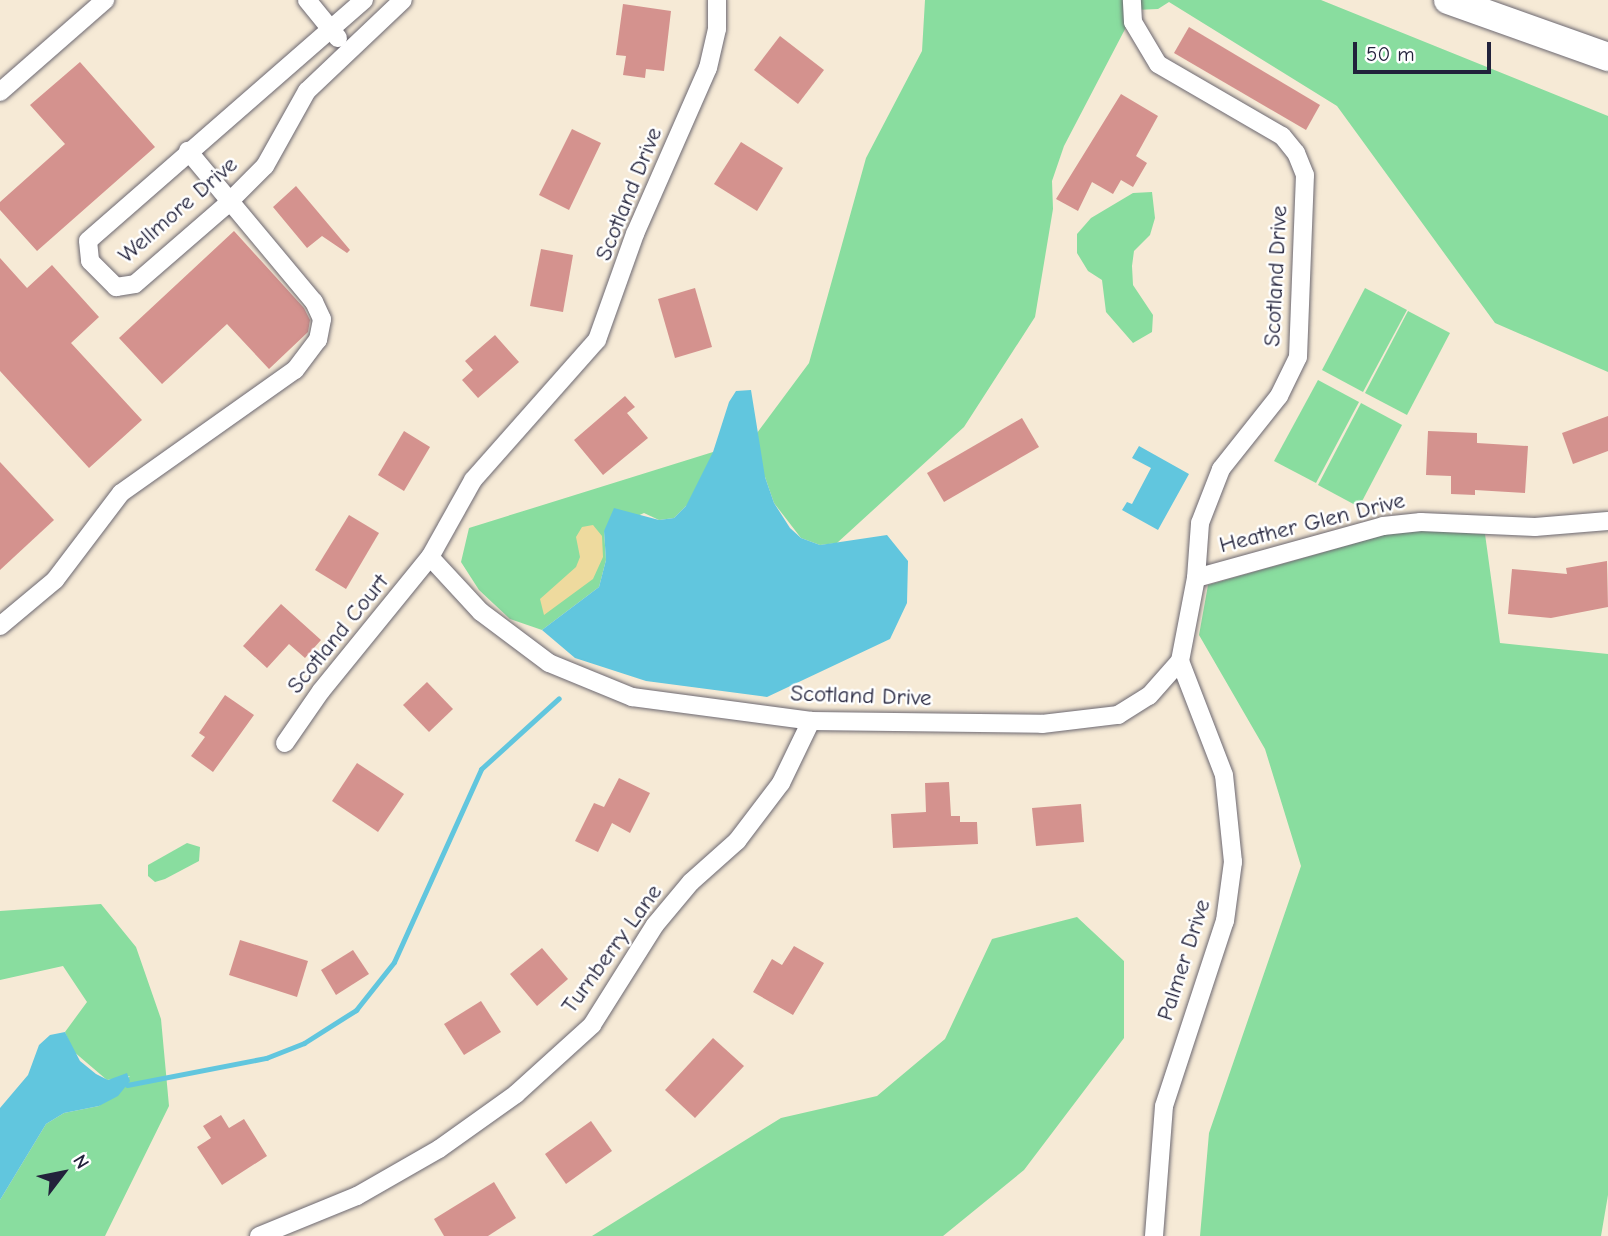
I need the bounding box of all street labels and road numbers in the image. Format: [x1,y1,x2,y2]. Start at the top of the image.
street label: Scotland Drive [590,123,668,265]
street label: Wellmore Drive [113,151,243,269]
street label: Scotland Drive [1259,205,1293,347]
street label: Heather Glen Drive [1216,487,1408,559]
street label: Scotland Court [281,569,395,699]
street label: Scotland Drive [790,680,932,712]
street label: Turnberry Lane [556,879,668,1019]
street label: Palmer Drive [1151,896,1217,1024]

